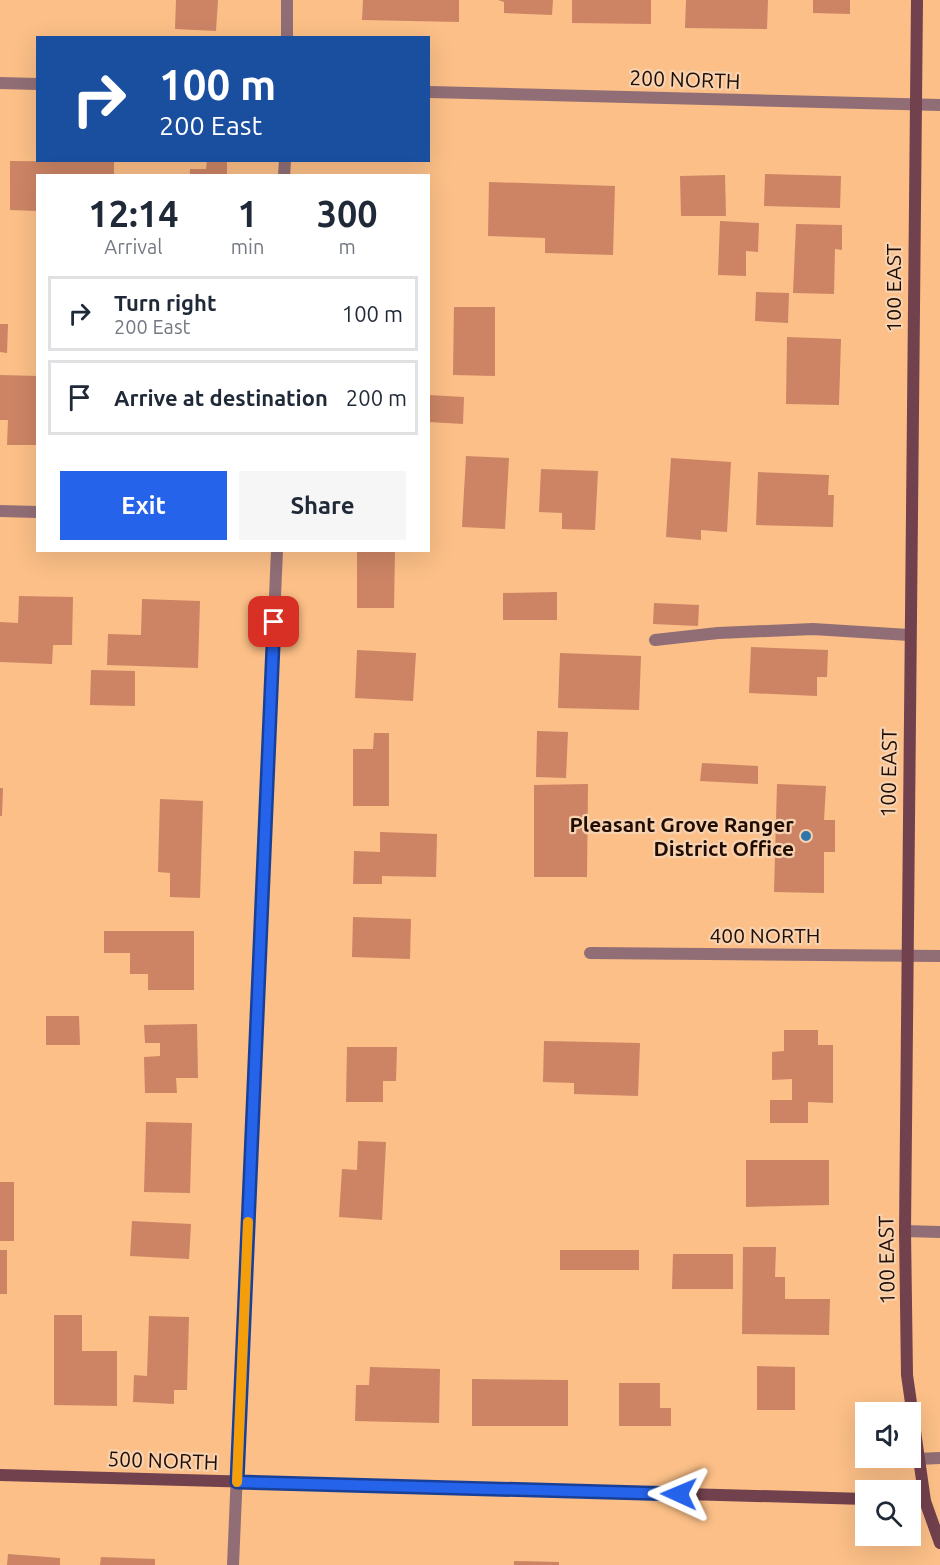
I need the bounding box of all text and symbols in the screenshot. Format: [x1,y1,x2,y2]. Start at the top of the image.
icon: right [60,60,138,138]
text: 100 m [159,61,276,108]
street label: 200 NORTH [629,65,741,93]
text: 200 East [159,110,262,140]
text: 12:14 [88,193,178,234]
text: 1 [237,193,258,234]
text: 300 [317,193,378,234]
text: Arrival [104,235,163,258]
text: min [231,235,264,258]
text: m [339,235,356,258]
street label: 100 EAST [881,243,905,333]
text: Turn right [114,290,216,315]
icon: right [63,297,96,330]
text: 100 m [342,301,403,326]
text: 200 East [114,315,190,338]
icon: arrive [63,381,96,414]
text: Arrive at destination [114,385,328,410]
text: 200 m [346,385,407,410]
button: Exit [60,471,227,540]
button: Share [239,471,406,540]
pin [248,596,299,647]
icon: arrive [257,605,290,638]
street label: 100 EAST [875,728,901,818]
place label: Pleasant Grove Ranger District Office [570,812,794,860]
marker: Pleasant Grove Ranger District Office [799,829,813,843]
street label: 400 NORTH [709,923,821,947]
street label: 100 EAST [873,1215,899,1305]
map controls [855,1402,921,1546]
button: sound [855,1402,921,1468]
street label: 500 NORTH [107,1446,219,1474]
position arrow [647,1462,711,1526]
button: search [855,1480,921,1546]

